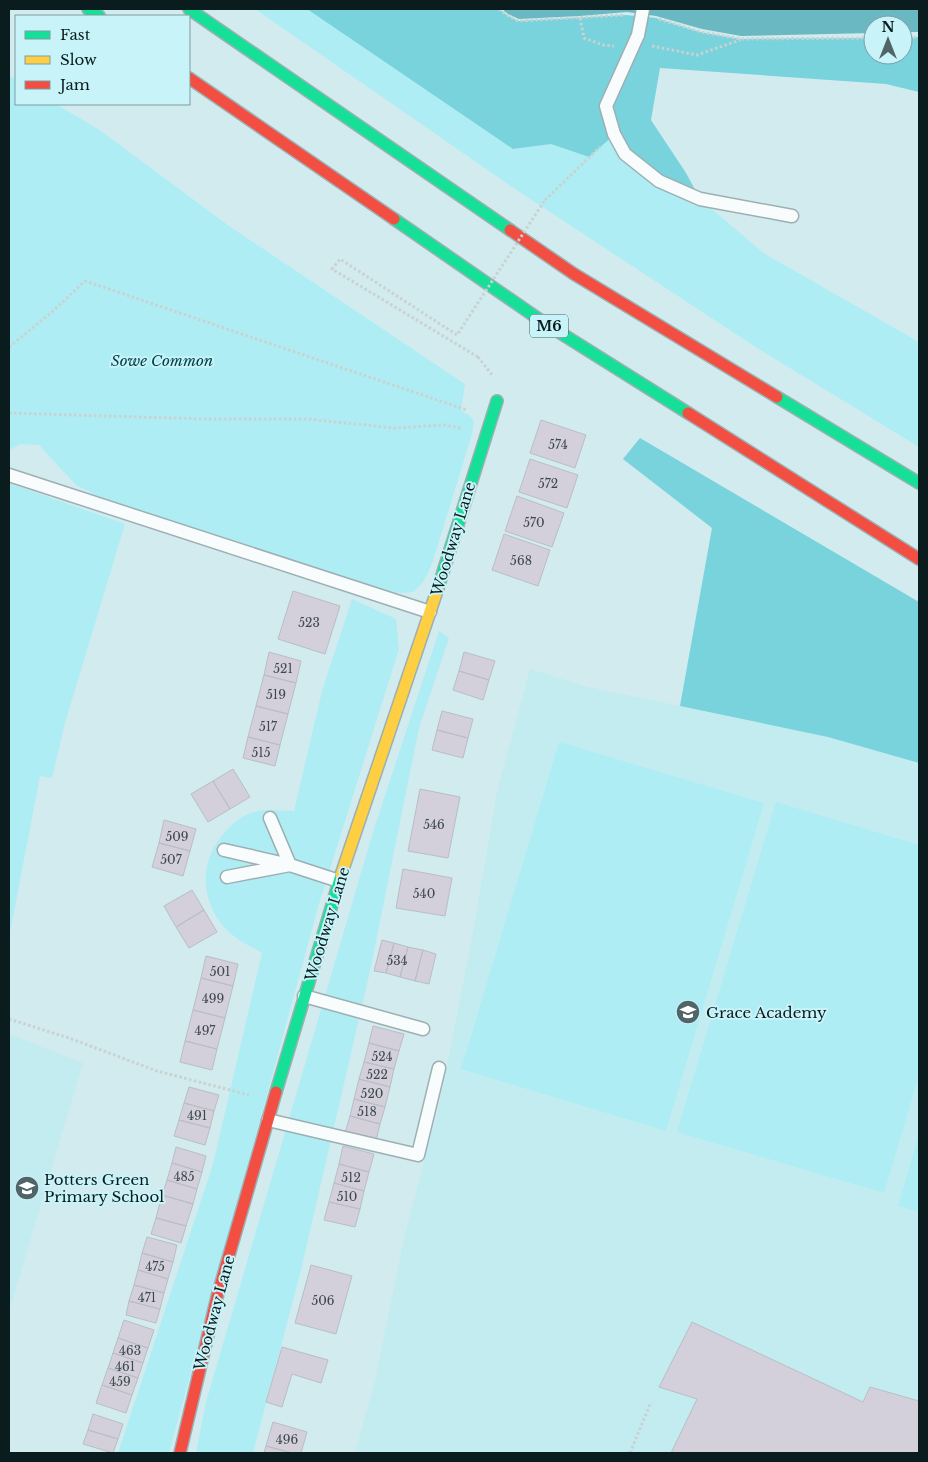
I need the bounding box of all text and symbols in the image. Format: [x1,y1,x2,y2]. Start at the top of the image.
legend [15,15,190,105]
north arrow [863,15,913,65]
text: N [881,18,895,36]
text: Fast [60,25,91,44]
text: Slow [60,50,97,69]
text: Jam [58,75,90,94]
road number: M6 [530,314,568,338]
park label: Sowe Common [111,351,213,370]
house number: 574 [548,437,568,452]
house number: 572 [538,476,558,491]
street label: Woodway Lane [426,480,479,599]
house number: 570 [523,515,545,530]
house number: 568 [510,553,532,568]
house number: 523 [298,615,320,630]
house number: 521 [273,661,293,676]
house number: 519 [266,687,286,702]
house number: 517 [259,719,278,734]
house number: 515 [252,745,271,760]
house number: 546 [423,817,445,832]
house number: 509 [165,829,189,844]
house number: 507 [160,852,183,867]
street label: Woodway Lane [300,865,353,984]
house number: 540 [413,886,435,901]
house number: 534 [386,953,408,968]
house number: 501 [210,964,230,979]
house number: 499 [202,991,224,1006]
school or university icon: Grace Academy [675,999,701,1025]
place label: Grace Academy [706,1003,827,1022]
house number: 497 [195,1023,216,1038]
house number: 524 [371,1049,393,1064]
house number: 522 [366,1067,388,1082]
house number: 520 [361,1086,383,1101]
house number: 518 [357,1104,377,1119]
house number: 491 [187,1108,207,1123]
house number: 485 [173,1169,195,1184]
place label: Potters Green Primary School [44,1170,164,1206]
house number: 512 [341,1170,361,1185]
school or university icon: Potters Green Primary School [14,1175,40,1201]
house number: 510 [337,1189,357,1204]
street label: Woodway Lane [189,1253,238,1374]
house number: 475 [145,1259,165,1274]
house number: 471 [138,1290,156,1305]
house number: 506 [311,1293,335,1308]
house number: 463 [119,1343,141,1358]
house number: 461 [115,1359,135,1374]
house number: 459 [109,1374,131,1389]
house number: 496 [276,1432,299,1447]

